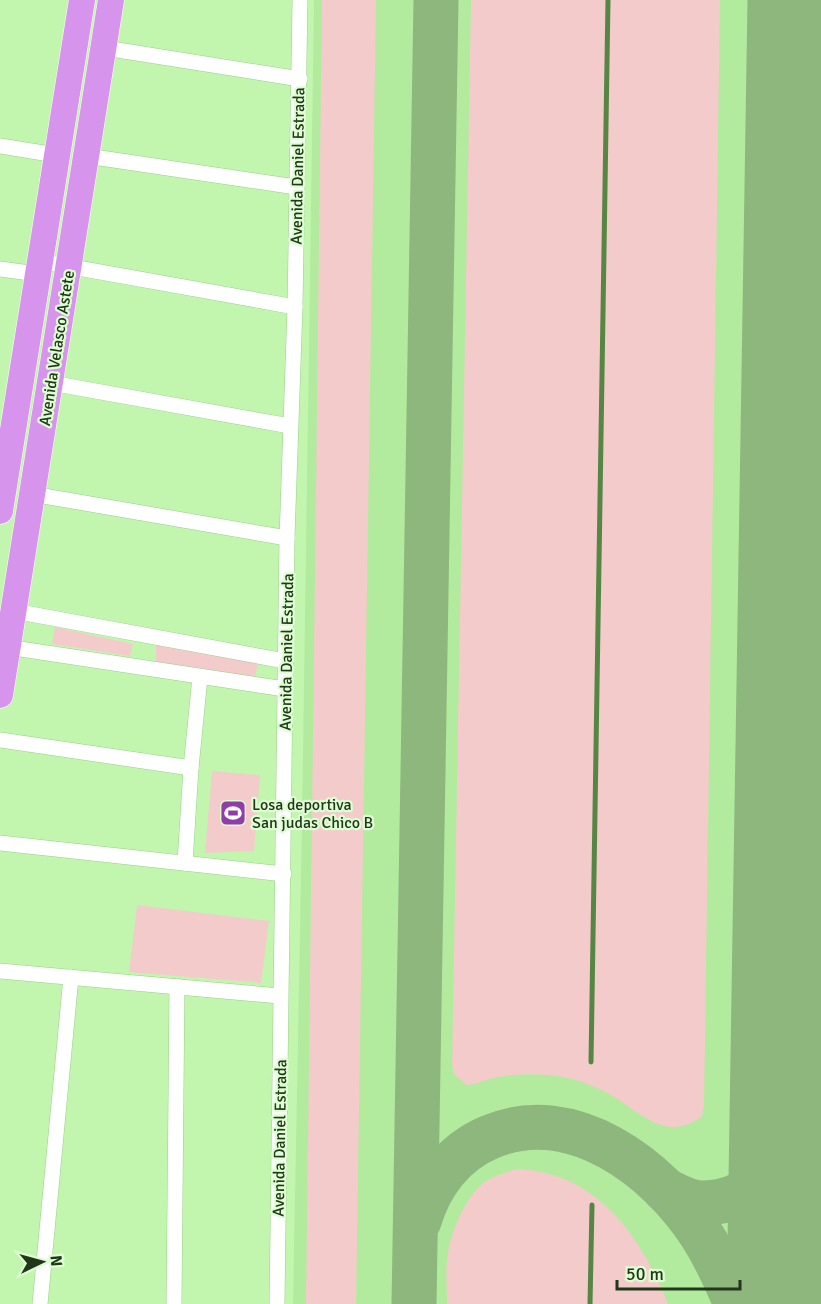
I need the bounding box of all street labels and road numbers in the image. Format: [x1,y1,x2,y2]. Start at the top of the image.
street label: Avenida Daniel Estrada [287,87,309,245]
street label: Avenida Velasco Astete [35,269,79,427]
street label: Avenida Daniel Estrada [276,573,298,731]
street label: Avenida Daniel Estrada [269,1059,291,1217]

